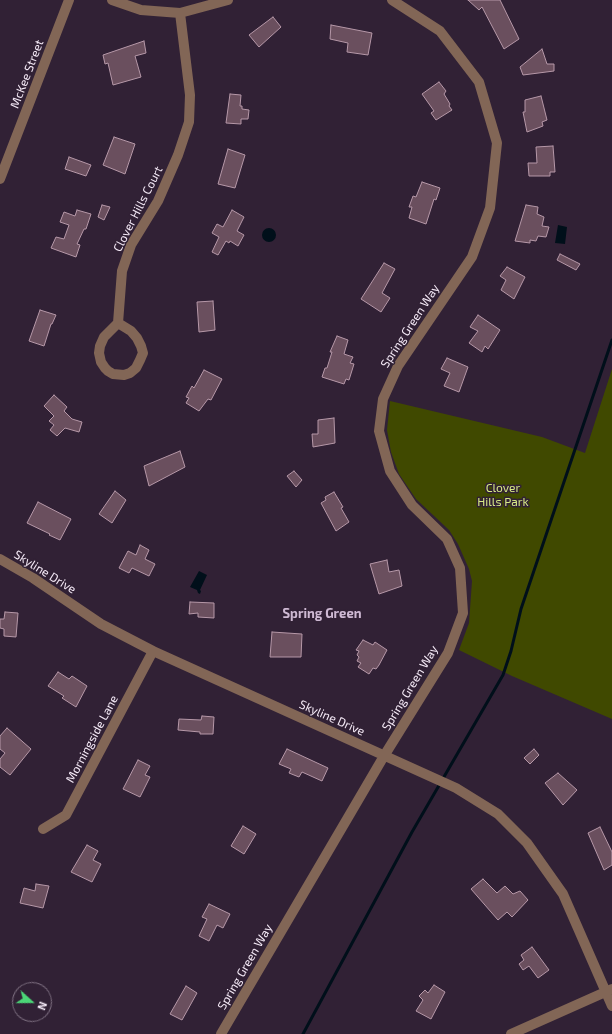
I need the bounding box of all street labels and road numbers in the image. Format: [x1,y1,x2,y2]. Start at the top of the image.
street label: McKee Street [7,38,47,110]
street label: Clover Hills Court [110,164,166,254]
street label: Spring Green Way [378,282,442,370]
street label: Skyline Drive [11,547,79,597]
street label: Spring Green Way [379,643,441,733]
street label: Morningside Lane [63,693,121,785]
street label: Skyline Drive [297,697,367,739]
street label: Spring Green Way [215,922,275,1012]

